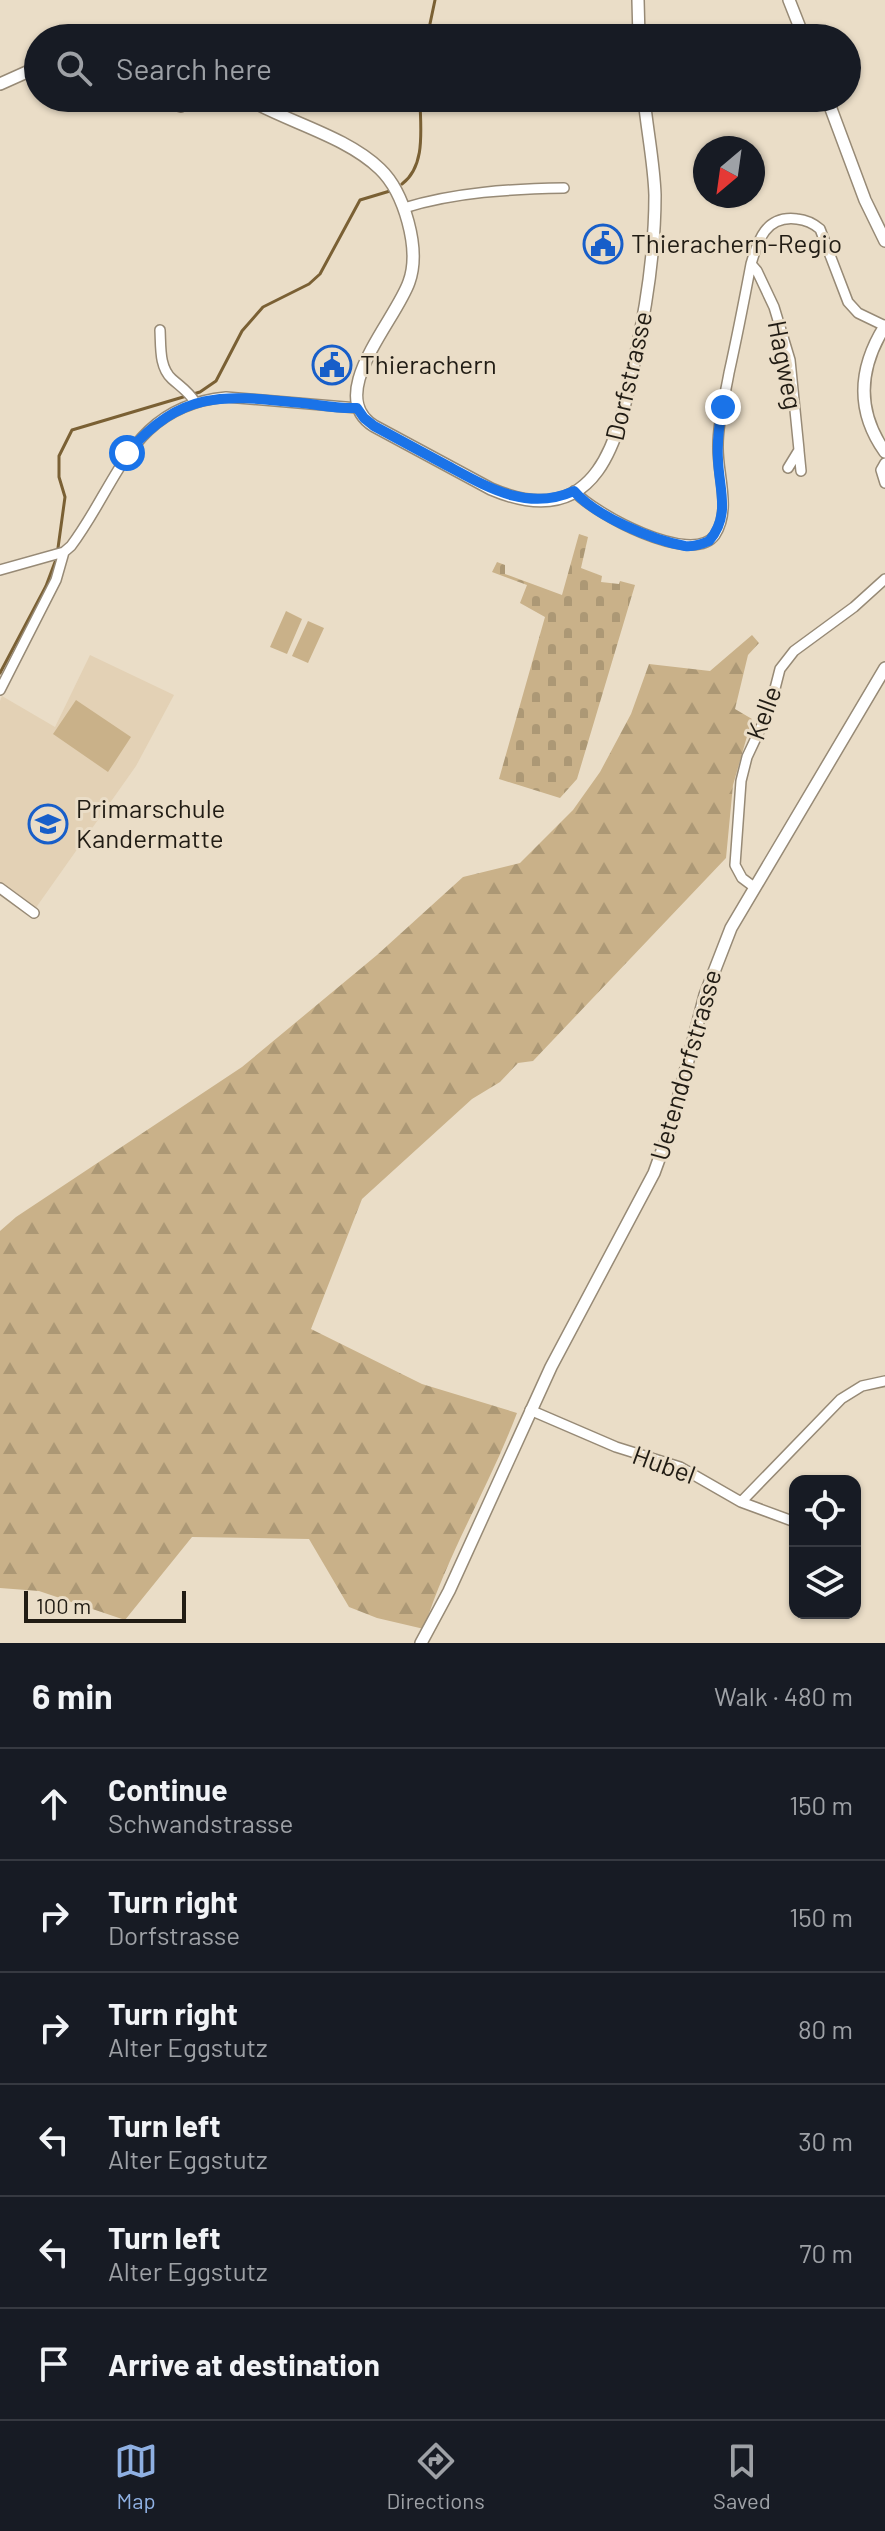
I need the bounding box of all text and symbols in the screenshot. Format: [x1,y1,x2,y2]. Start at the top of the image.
search box [24,24,861,112]
icon: search [52,46,96,90]
text: Search here [116,50,272,86]
north arrow [693,136,765,208]
public building icon: Thierachern-Regio [582,223,624,265]
place label: Thierachern-Regio [631,227,842,258]
street label: Dorfstrasse [598,308,657,443]
street label: Hagweg [763,317,810,412]
public building icon: Thierachern [311,344,353,386]
place label: Thierachern [360,348,497,379]
route end [705,389,741,425]
route start [109,435,145,471]
street label: Kelle [739,681,787,744]
place label: Primarschule Kandermatte [76,792,225,853]
school or university icon: Primarschule Kandermatte [27,803,69,845]
street label: Uetendorfstrasse [642,965,727,1164]
street label: Hubel [629,1438,700,1489]
map controls [789,1475,861,1619]
button: locate [789,1475,861,1547]
button: layers [789,1547,861,1619]
scale bar [24,1587,186,1623]
text: 100 m [36,1592,91,1618]
text: 6 min [32,1675,113,1716]
text: Walk · 480 m [714,1680,853,1711]
text: Continue [108,1771,228,1807]
icon: ahead [32,1782,76,1826]
text: 150 m [789,1789,853,1820]
text: Schwandstrasse [108,1807,293,1838]
text: Turn right [108,1883,238,1919]
icon: right [32,1894,76,1938]
text: 150 m [789,1901,853,1932]
text: Dorfstrasse [108,1919,240,1950]
text: Turn right [108,1995,238,2031]
icon: right [32,2006,76,2050]
text: 80 m [798,2013,853,2044]
text: Alter Eggstutz [108,2031,268,2062]
text: Turn left [108,2107,221,2143]
icon: left [32,2118,76,2162]
text: 30 m [798,2125,853,2156]
text: Alter Eggstutz [108,2143,268,2174]
text: Turn left [108,2219,221,2255]
icon: left [32,2230,76,2274]
text: 70 m [799,2237,853,2268]
text: Alter Eggstutz [108,2255,268,2286]
icon: arrive [32,2342,76,2386]
text: Arrive at destination [108,2346,380,2382]
tab: Map [114,2439,158,2513]
tab: Directions [386,2439,485,2513]
tab: Saved [713,2439,771,2513]

